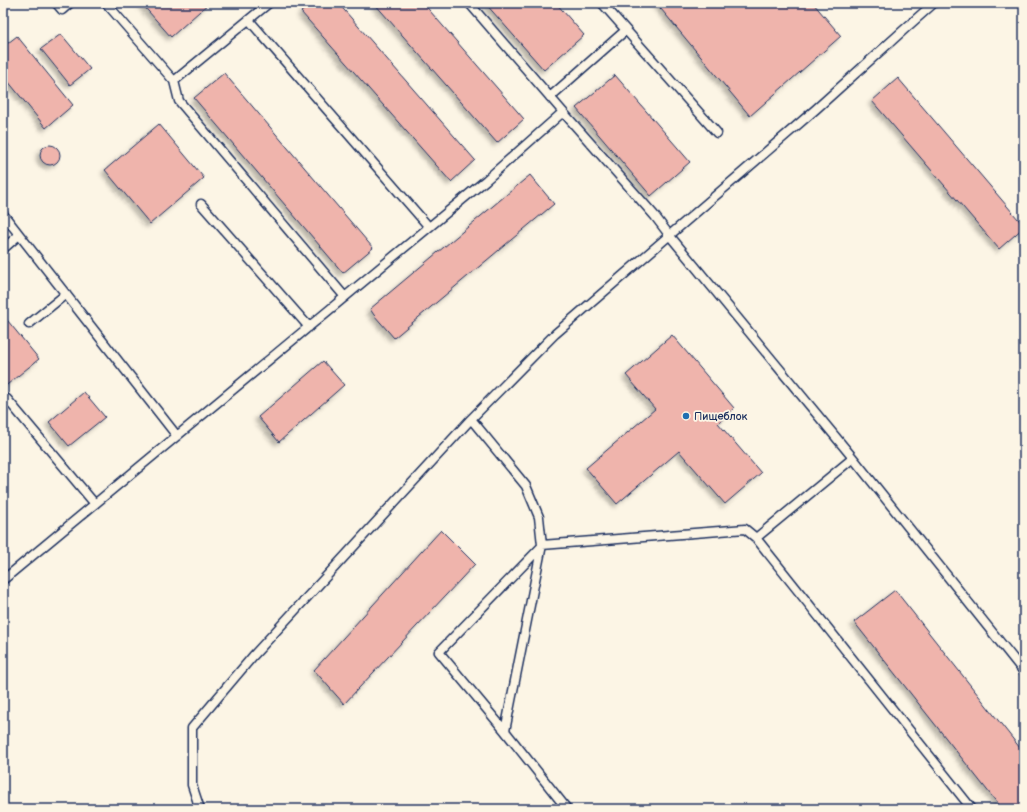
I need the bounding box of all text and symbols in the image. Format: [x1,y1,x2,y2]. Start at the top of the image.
place label: Пищеблок [694,410,748,423]
marker: Пищеблок [681,411,691,421]

